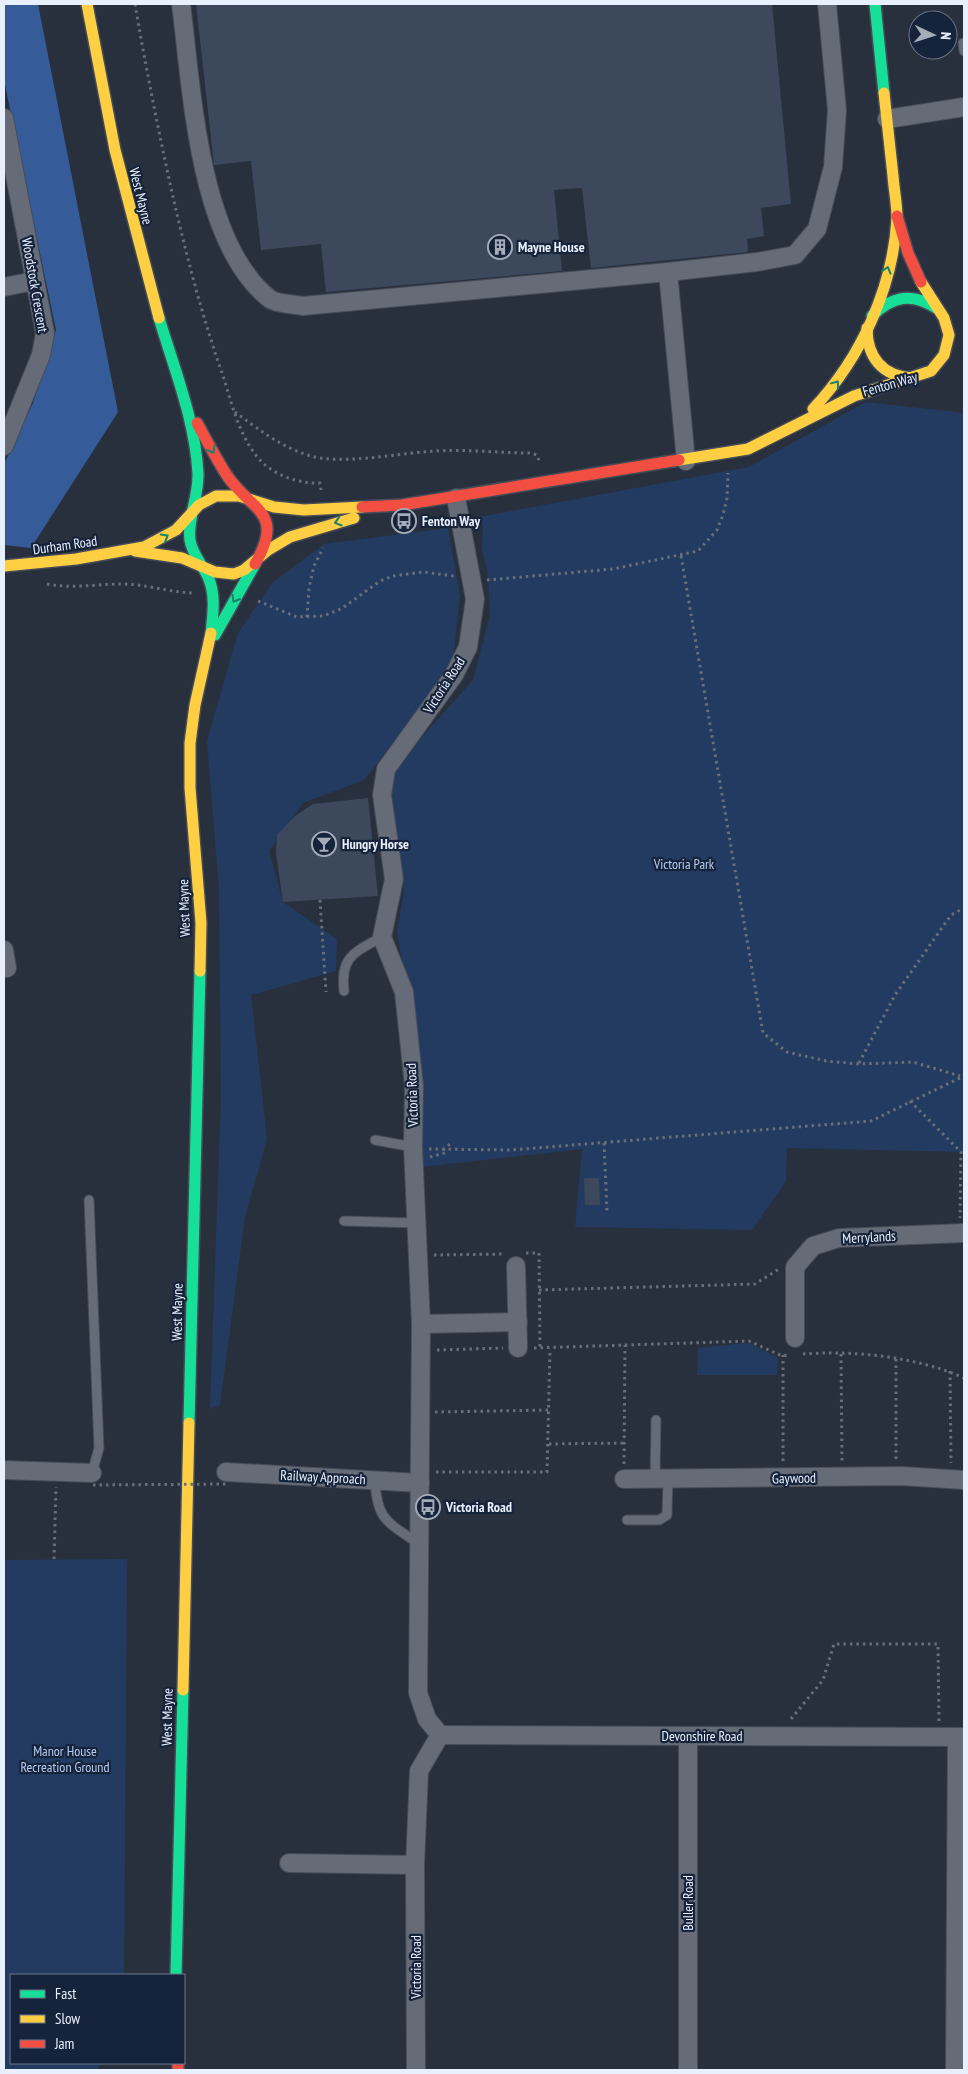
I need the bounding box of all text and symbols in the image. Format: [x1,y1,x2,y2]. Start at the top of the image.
north arrow [908,10,958,60]
text: N [937,32,955,40]
street label: West Mayne [125,166,157,226]
building icon: Mayne House [487,234,513,260]
street label: Woodstock Crescent [18,236,52,334]
place label: Mayne House [518,238,585,256]
one-way arrow [882,266,892,274]
street label: Fenton Way [861,367,920,400]
one-way arrow [830,381,838,390]
one-way arrow [205,445,215,454]
bus stop icon: Fenton Way [391,508,417,534]
place label: Fenton Way [422,512,481,530]
one-way arrow [335,517,343,527]
street label: Durham Road [32,532,98,558]
one-way arrow [160,533,169,543]
one-way arrow [231,593,241,602]
street label: Victoria Road [419,653,469,717]
bar icon: Hungry Horse [311,831,337,857]
place label: Hungry Horse [342,835,409,853]
park label: Victoria Park [653,855,715,873]
street label: West Mayne [174,879,194,937]
street label: Victoria Road [402,1063,422,1128]
street label: Merrylands [842,1227,896,1247]
street label: West Mayne [167,1283,187,1341]
street label: Railway Approach [280,1466,366,1488]
street label: Gaywood [772,1469,816,1487]
bus stop icon: Victoria Road [415,1494,441,1520]
place label: Victoria Road [445,1498,512,1516]
street label: West Mayne [157,1688,177,1746]
street label: Devonshire Road [662,1727,742,1745]
park label: Manor House Recreation Ground [20,1742,110,1776]
street label: Buller Road [679,1875,697,1931]
street label: Victoria Road [407,1935,425,2000]
legend [10,1974,185,2064]
text: Fast [55,1984,76,2003]
text: Slow [55,2009,80,2028]
text: Jam [54,2034,74,2053]

